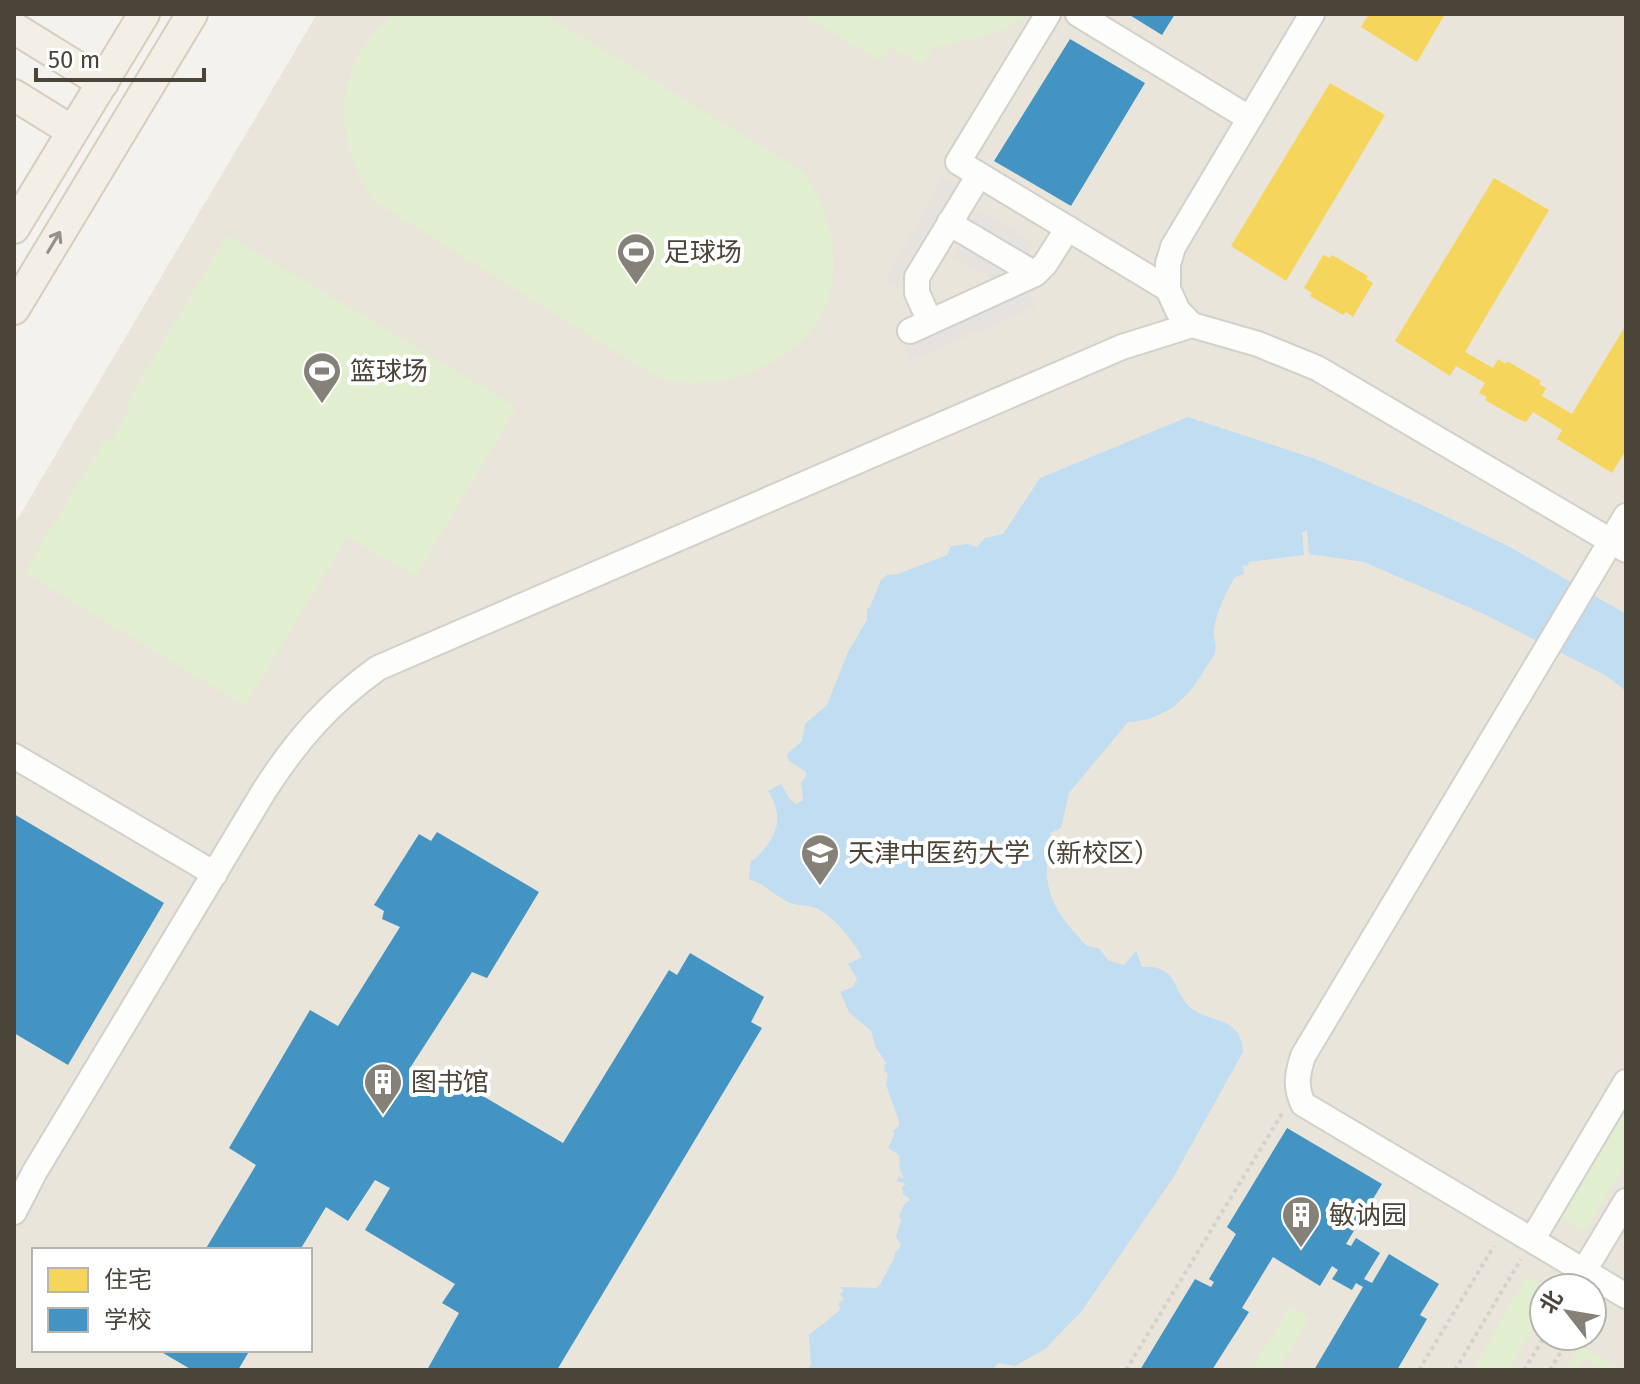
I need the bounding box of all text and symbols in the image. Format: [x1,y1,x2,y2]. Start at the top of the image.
scale bar [36,32,204,82]
text: 50 m [48,46,100,74]
one-way arrow [47,231,63,254]
sports icon: 足球场 [615,231,657,286]
place label: 足球场 [664,237,742,268]
sports icon: 篮球场 [301,350,343,405]
place label: 篮球场 [350,356,428,387]
school or university icon: 天津中医药大学（新校区） [799,832,841,887]
place label: 天津中医药大学（新校区） [848,838,1160,869]
building icon: 图书馆 [362,1061,404,1116]
place label: 图书馆 [411,1067,489,1098]
building icon: 敏讷园 [1280,1194,1322,1249]
place label: 敏讷园 [1329,1200,1407,1231]
legend [32,1248,312,1352]
text: 住宅 [104,1266,152,1294]
north arrow [1528,1272,1608,1352]
text: 北 [1534,1286,1569,1318]
text: 学校 [104,1306,152,1334]

